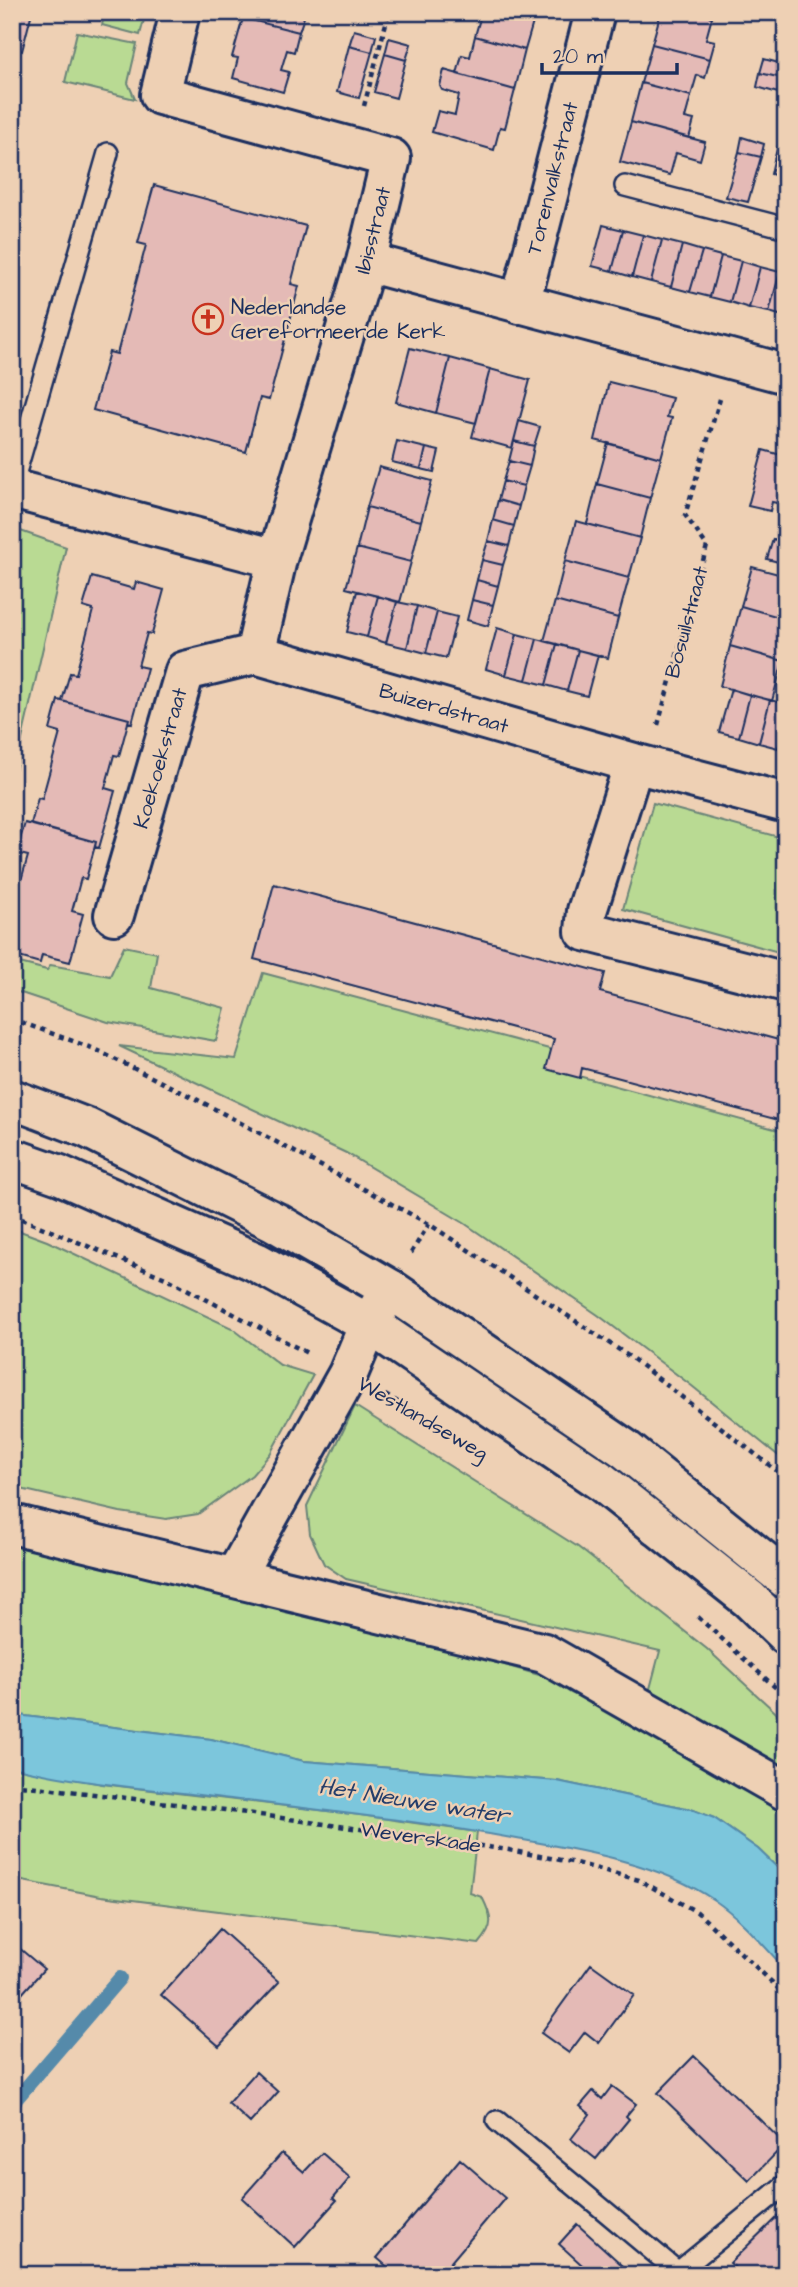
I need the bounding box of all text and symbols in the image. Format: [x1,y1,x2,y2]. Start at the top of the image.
scale bar [542,32,677,76]
text: 20 m [553,42,604,71]
street label: Torenvalkstraat [519,98,586,258]
street label: Ibisstraat [349,183,398,277]
place label: Nederlandse Gereformeerde Kerk [231,293,446,346]
church icon: Nederlandse Gereformeerde Kerk [191,302,225,336]
street label: Bosuilstraat [658,562,715,681]
street label: Buizerdstraat [376,676,512,741]
street label: Koekoekstraat [127,684,195,832]
street label: Westlandseweg [351,1369,494,1469]
water label: Het Nieuwe water [317,1770,513,1832]
street label: Weverskade [359,1815,483,1860]

